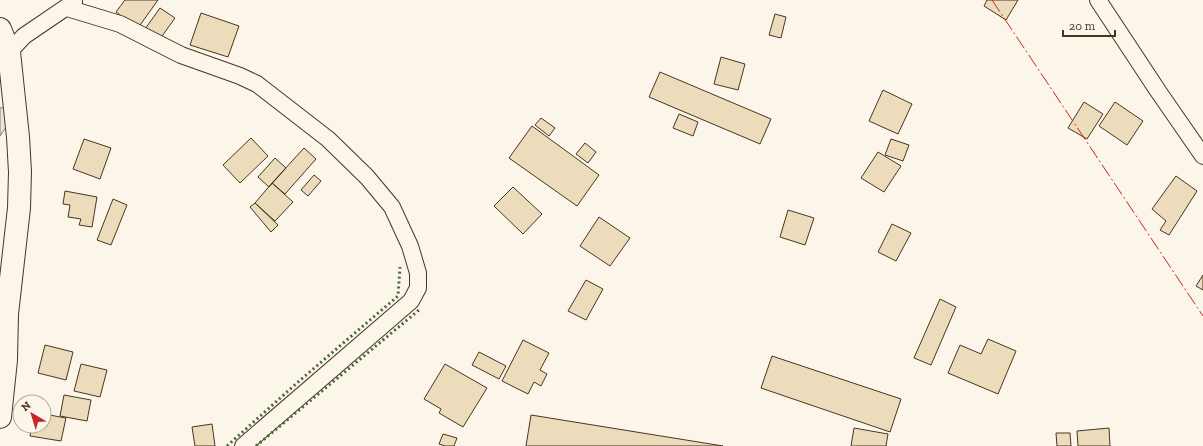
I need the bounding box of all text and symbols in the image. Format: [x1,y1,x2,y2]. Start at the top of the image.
scale bar [1063,12,1115,38]
text: 20 m [1069,19,1096,33]
north arrow [12,394,52,434]
text: N [19,398,34,414]

